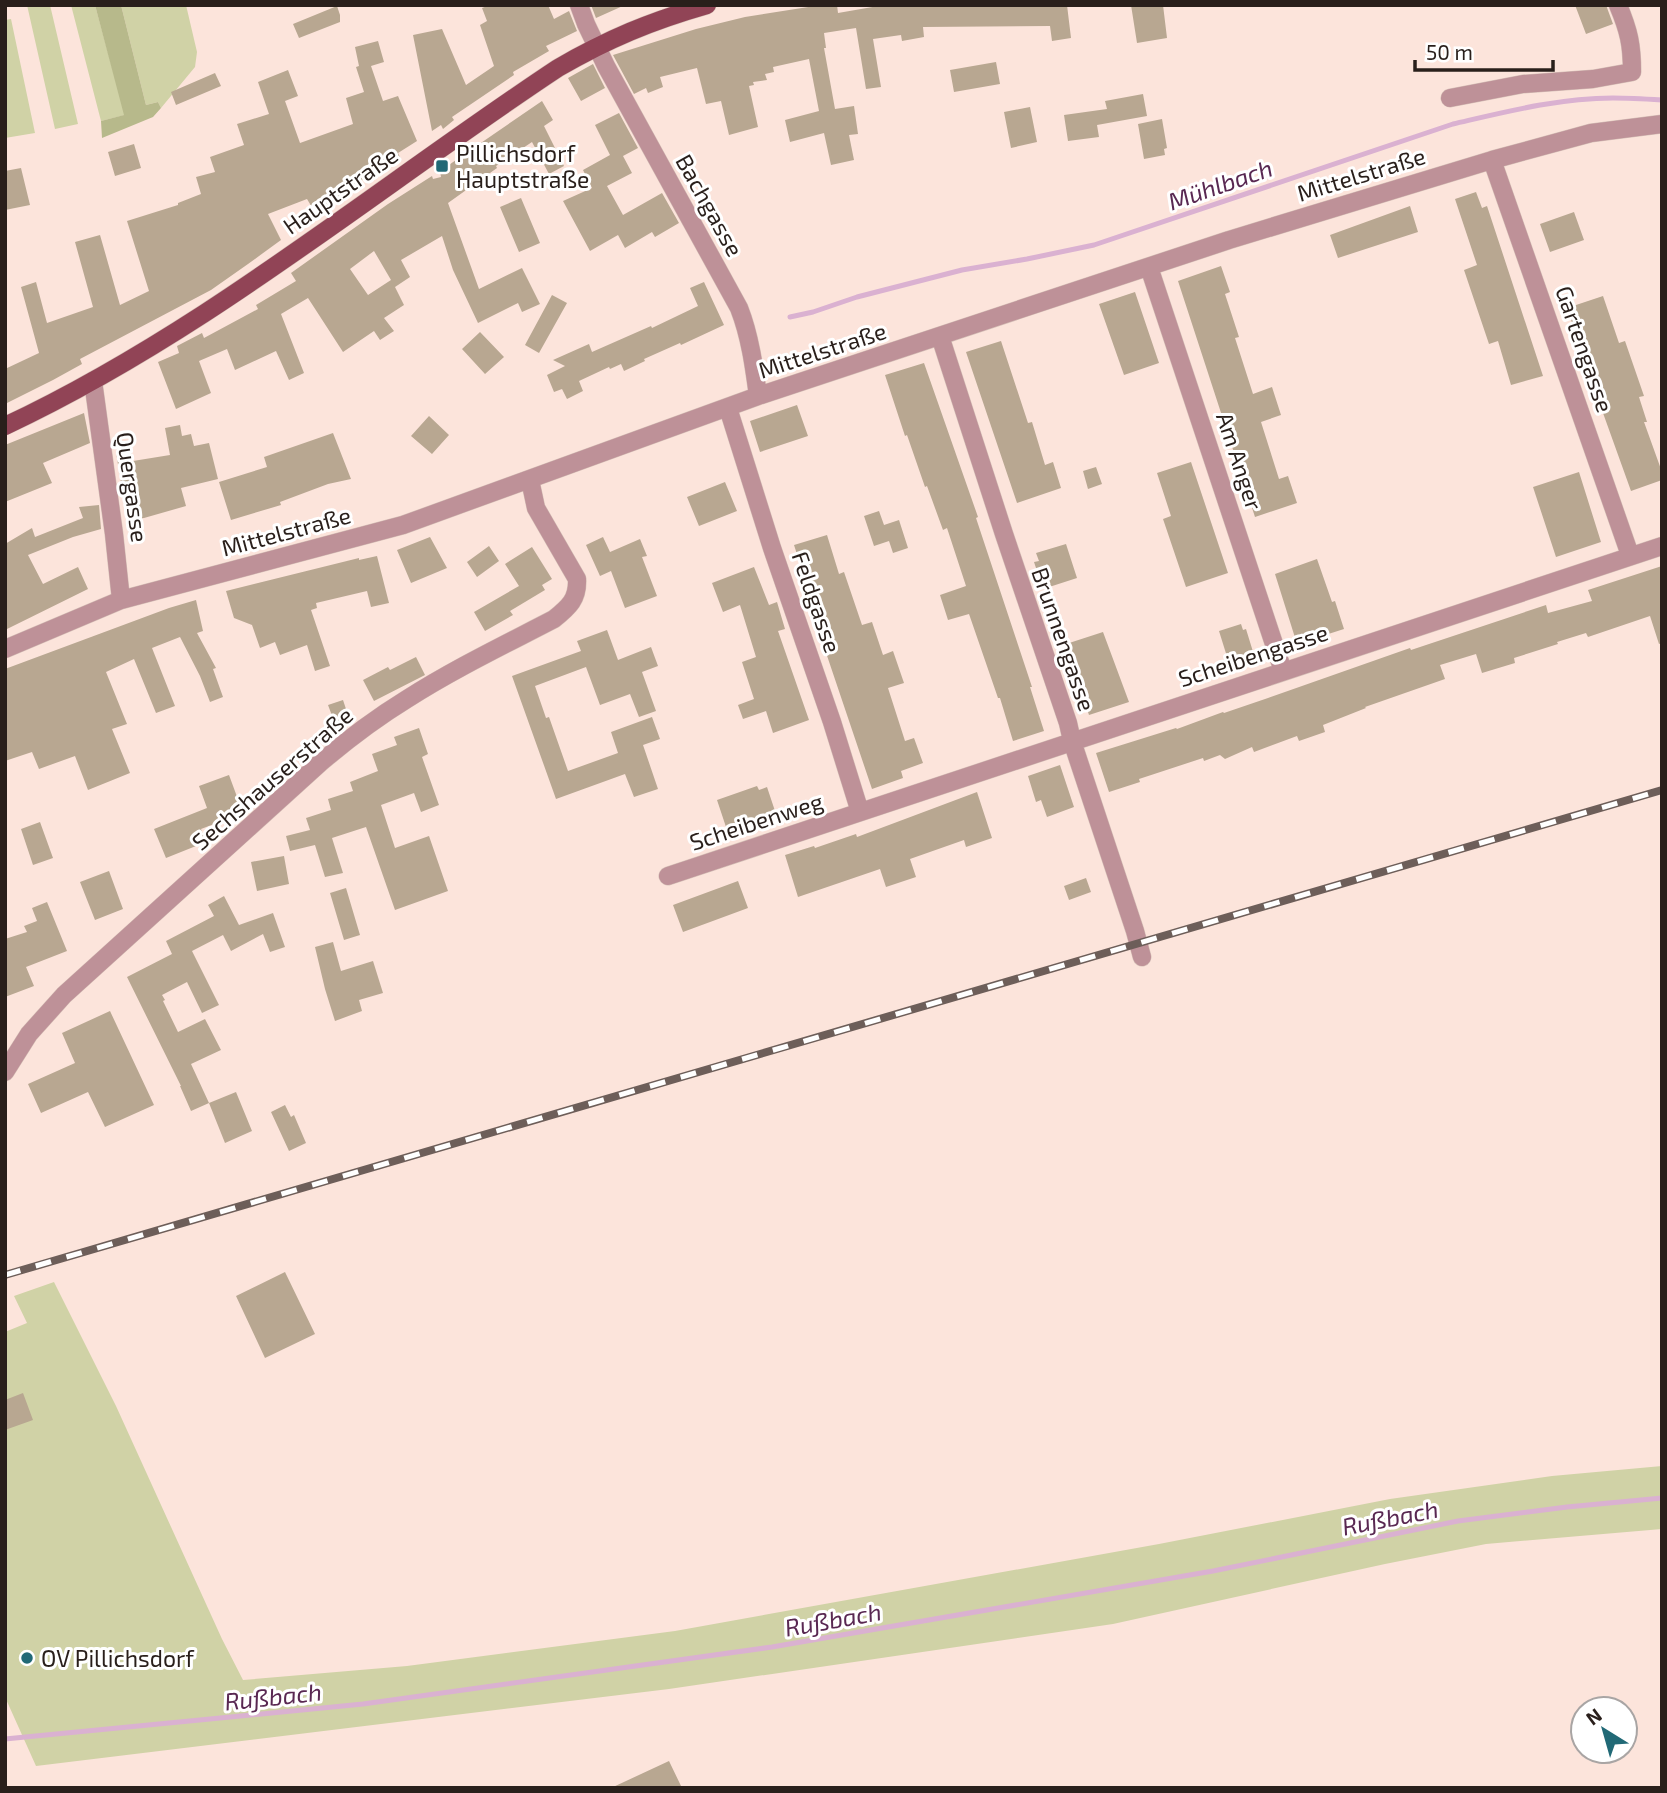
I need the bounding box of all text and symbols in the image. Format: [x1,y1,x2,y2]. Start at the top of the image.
scale bar [1415,28,1553,72]
text: 50 m [1426,39,1473,64]
place label: Pillichsdorf Hauptstraße [456,139,589,193]
street label: Hauptstraße [277,140,403,240]
street label: Mittelstraße [1293,141,1429,207]
street label: Bachgasse [670,149,750,261]
water label: Mühlbach [1164,153,1276,215]
marker: Pillichsdorf Hauptstraße [434,158,450,174]
street label: Gartengasse [1550,282,1620,416]
street label: Mittelstraße [755,316,889,384]
street label: Am Anger [1211,409,1269,513]
street label: Quergasse [111,430,155,544]
street label: Mittelstraße [218,500,354,562]
street label: Feldgasse [787,548,847,656]
street label: Brunnengasse [1026,563,1102,715]
street label: Scheibengasse [1175,618,1331,692]
street label: Sechshauserstraße [186,700,358,856]
street label: Scheibenweg [686,786,826,856]
water label: Rußbach [1339,1493,1441,1541]
water label: Rußbach [782,1596,884,1642]
place label: OV Pillichsdorf [41,1644,195,1672]
marker: OV Pillichsdorf [19,1650,35,1666]
water label: Rußbach [223,1676,323,1716]
north arrow [1569,1695,1639,1765]
text: N [1581,1703,1606,1729]

